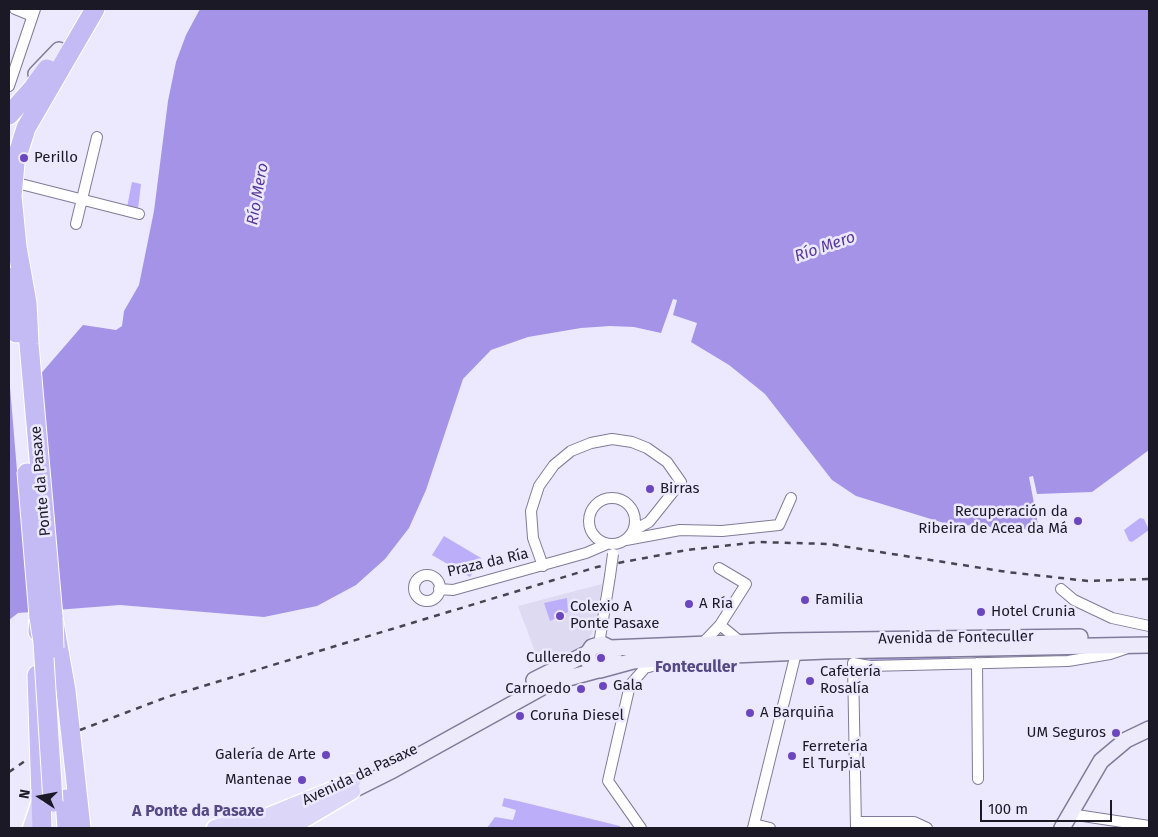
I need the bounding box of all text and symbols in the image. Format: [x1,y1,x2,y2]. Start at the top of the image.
place label: Perillo [34,149,78,167]
marker: Perillo [18,152,30,164]
water label: Río Mero [243,161,273,227]
water label: Río Mero [792,228,858,266]
street label: Ponte da Pasaxe [27,425,55,537]
place label: Birras [660,480,699,498]
marker: Birras [644,483,656,495]
place label: Recuperación da Ribeira de Acea da Má [918,503,1068,538]
marker: Recuperación da Ribeira de Acea da Má [1072,515,1084,527]
street label: Praza da Ría [446,545,530,581]
place label: Familia [815,591,863,609]
marker: Familia [799,594,811,606]
place label: A Ría [699,595,733,613]
place label: Colexio A Ponte Pasaxe [570,598,659,633]
marker: A Ría [683,598,695,610]
place label: Hotel Crunia [991,603,1076,621]
marker: Hotel Crunia [975,606,987,618]
marker: Colexio A Ponte Pasaxe [554,610,566,622]
street label: Avenida de Fonteculler [878,628,1034,648]
place label: Culleredo [526,649,591,667]
marker: Culleredo [595,652,607,664]
district label: Fonteculler [655,658,737,678]
place label: Cafetería Rosalía [820,663,881,698]
marker: Cafetería Rosalía [804,675,816,687]
place label: Gala [613,677,643,695]
place label: Carnoedo [505,680,571,698]
marker: Gala [597,680,609,692]
marker: Carnoedo [575,683,587,695]
place label: A Barquiña [760,704,834,722]
place label: Coruña Diesel [530,707,624,725]
marker: A Barquiña [744,707,756,719]
marker: Coruña Diesel [514,710,526,722]
place label: UM Seguros [1027,724,1106,742]
marker: UM Seguros [1110,727,1122,739]
place label: Ferretería El Turpial [802,738,868,773]
street label: Avenida da Pasaxe [299,740,421,810]
place label: Galería de Arte [215,746,316,764]
marker: Galería de Arte [320,749,332,761]
marker: Ferretería El Turpial [786,750,798,762]
place label: Mantenae [225,771,292,789]
north arrow [15,772,65,822]
marker: Mantenae [296,774,308,786]
text: N [16,788,34,800]
scale bar [983,790,1116,822]
text: 100 m [988,800,1028,818]
district label: A Ponte da Pasaxe [132,802,264,822]

